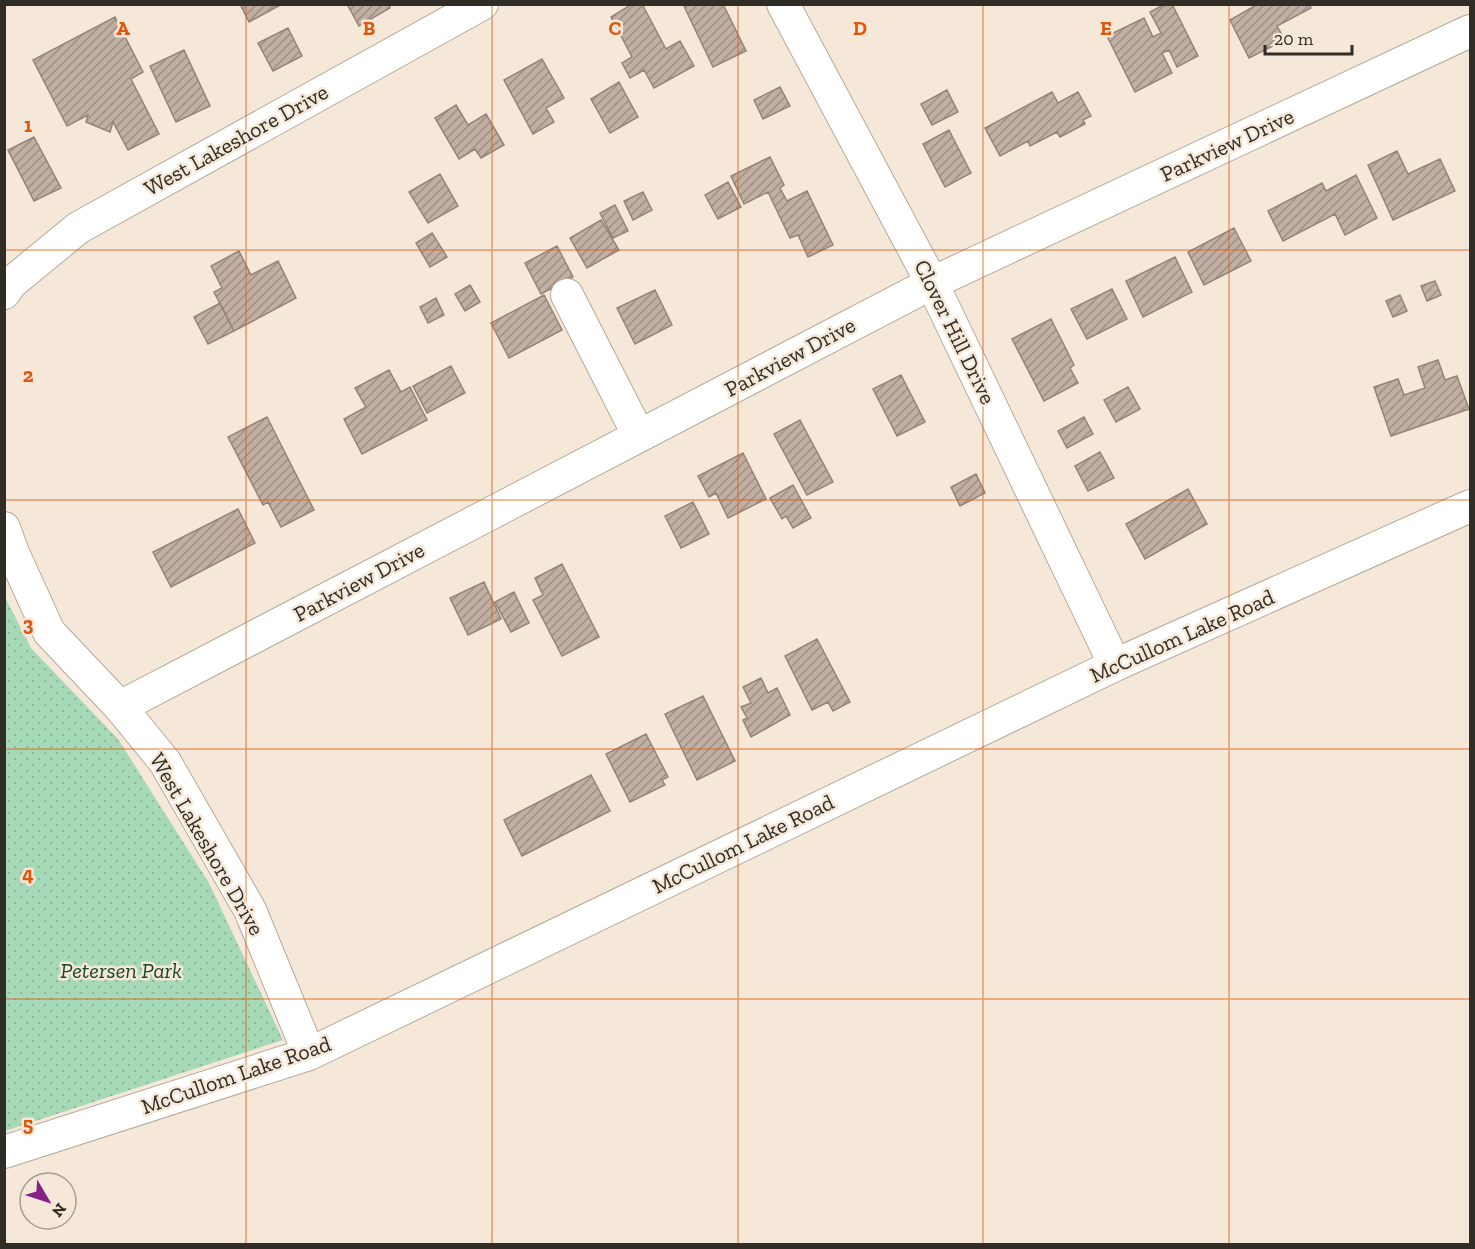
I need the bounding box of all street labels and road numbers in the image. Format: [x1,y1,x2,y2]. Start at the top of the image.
street label: West Lakeshore Drive [139,78,333,202]
street label: Parkview Drive [1156,102,1298,188]
street label: Clover Hill Drive [908,255,1002,409]
street label: Parkview Drive [720,311,860,403]
street label: Parkview Drive [289,536,429,628]
street label: McCullom Lake Road [1086,583,1278,689]
street label: West Lakeshore Drive [144,748,270,940]
street label: McCullom Lake Road [648,788,838,900]
street label: McCullom Lake Road [138,1030,334,1120]

